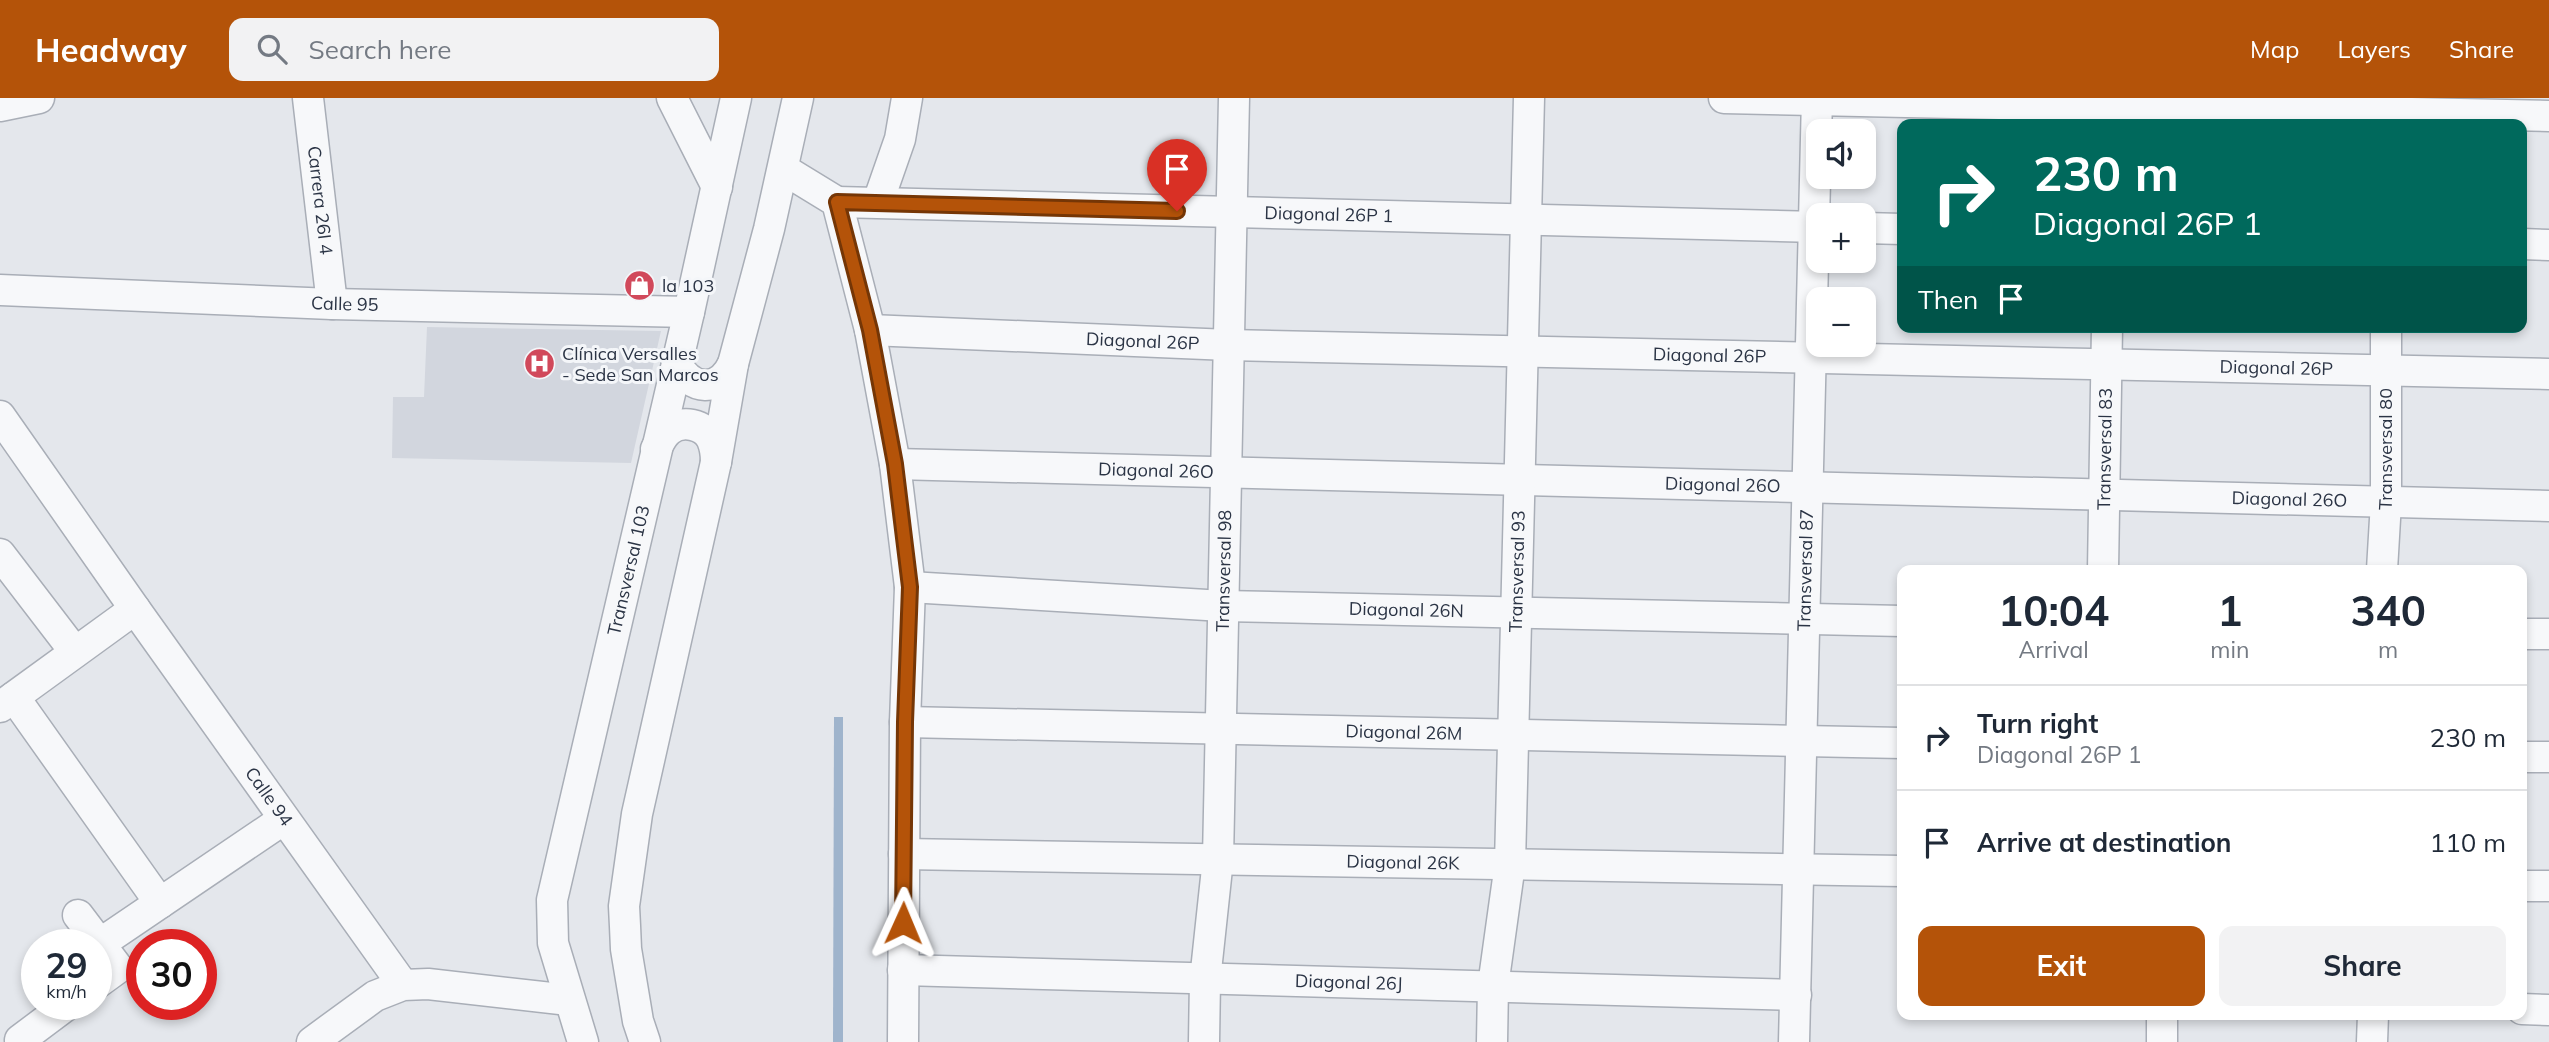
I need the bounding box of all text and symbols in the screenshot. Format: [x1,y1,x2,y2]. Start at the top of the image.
search box [229,18,719,81]
text: Headway [35,29,187,70]
icon: search [253,30,291,68]
text: Search here [309,33,451,66]
text: Map [2250,34,2299,64]
text: Layers [2337,34,2411,64]
text: Share [2449,34,2514,64]
map controls [1806,119,1876,357]
button: sound [1806,119,1876,189]
pin [1147,139,1207,211]
text: 230 m [2033,142,2179,203]
street label: Carrera 26I 4 [303,145,338,256]
icon: right [1918,147,2009,238]
icon: arrive [1158,150,1196,188]
street label: Diagonal 26P 1 [1264,201,1394,227]
button: + [1806,203,1876,273]
text: Diagonal 26P 1 [2033,203,2262,243]
shop icon: la 103 [622,269,656,303]
place label: la 103 [662,274,714,297]
icon: arrive [1992,280,2030,318]
text: Then [1918,283,1978,316]
button: − [1806,287,1876,357]
street label: Calle 95 [310,291,379,316]
street label: Diagonal 26P [1086,327,1200,355]
place label: Clínica Versalles - Sede San Marcos [562,342,719,386]
street label: Diagonal 26P [1653,342,1767,368]
hospital icon: Clínica Versalles - Sede San Marcos [522,347,556,381]
street label: Diagonal 26P [2219,355,2333,380]
street label: Transversal 83 [2092,388,2117,510]
street label: Transversal 80 [2374,388,2397,511]
street label: Diagonal 26O [1098,457,1214,483]
street label: Diagonal 26O [1665,472,1781,497]
street label: Diagonal 26O [2231,486,2348,512]
street label: Transversal 103 [602,503,655,638]
street label: Transversal 98 [1211,509,1236,632]
street label: Transversal 87 [1792,509,1818,631]
street label: Transversal 93 [1504,510,1530,633]
text: 10:04 [1998,584,2109,637]
text: 1 [2217,584,2242,637]
text: 340 [2350,584,2426,637]
street label: Diagonal 26N [1349,597,1464,622]
text: Arrival [2018,635,2089,664]
text: min [2210,635,2249,664]
text: m [2378,635,2398,664]
text: Turn right [1977,707,2098,740]
street label: Diagonal 26M [1345,719,1463,745]
icon: right [1918,719,1956,757]
text: 230 m [2430,721,2506,754]
text: Diagonal 26P 1 [1977,740,2142,769]
street label: Calle 94 [240,762,298,831]
icon: arrive [1918,824,1956,862]
text: Arrive at destination [1977,826,2232,859]
text: 110 m [2430,826,2506,859]
street label: Diagonal 26K [1346,850,1460,874]
position arrow [866,886,940,960]
button: Exit [1918,926,2205,1006]
button: Share [2219,926,2506,1006]
speed limit sign: 30 [126,929,217,1020]
text: 29 [45,943,88,987]
street label: Diagonal 26J [1295,969,1403,995]
text: km/h [46,980,87,1003]

